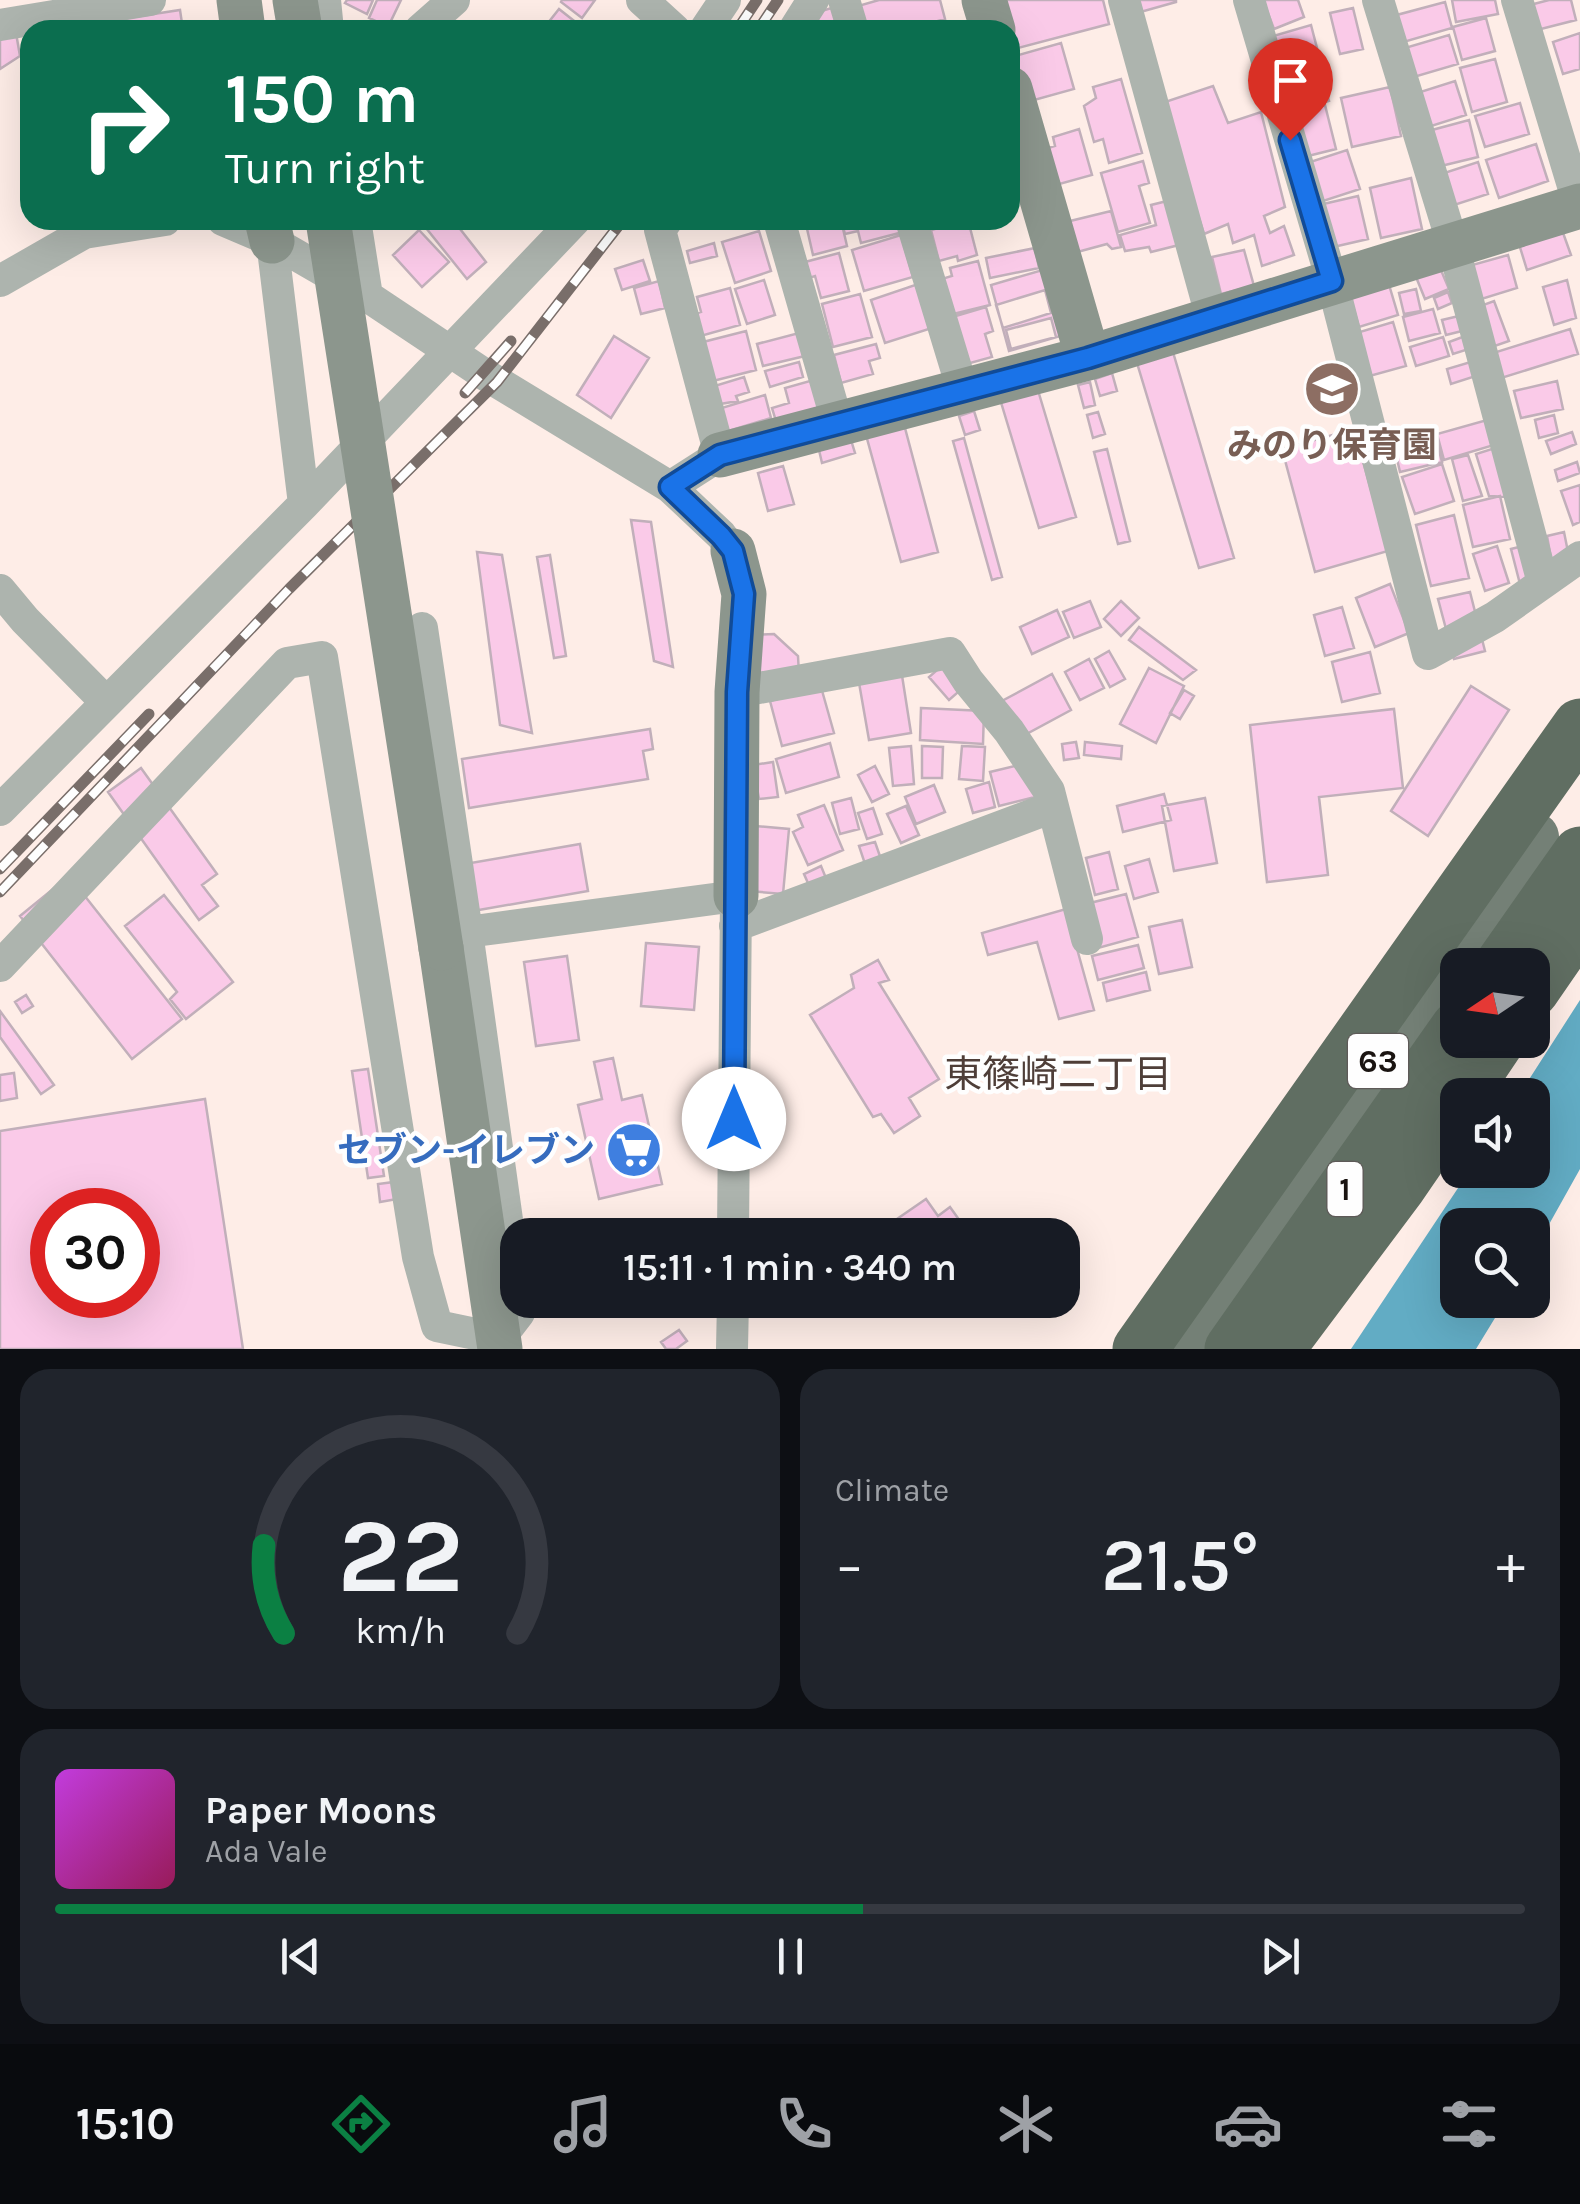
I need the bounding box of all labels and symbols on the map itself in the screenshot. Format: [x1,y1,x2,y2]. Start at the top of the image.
pin [1248,38,1333,141]
school or university icon: みのり保育園 [1302,359,1362,419]
place label: みのり保育園 [1227,425,1437,466]
north arrow [1440,948,1550,1058]
road number: 63 [1348,1034,1408,1088]
district label: 東篠崎二丁目 [944,1052,1172,1097]
position arrow [682,1067,786,1171]
supermarket icon: セブン-イレブン [604,1120,664,1180]
place label: セブン-イレブン [337,1130,595,1171]
road number: 1 [1328,1162,1362,1216]
speed limit sign: 30 [30,1188,160,1318]

